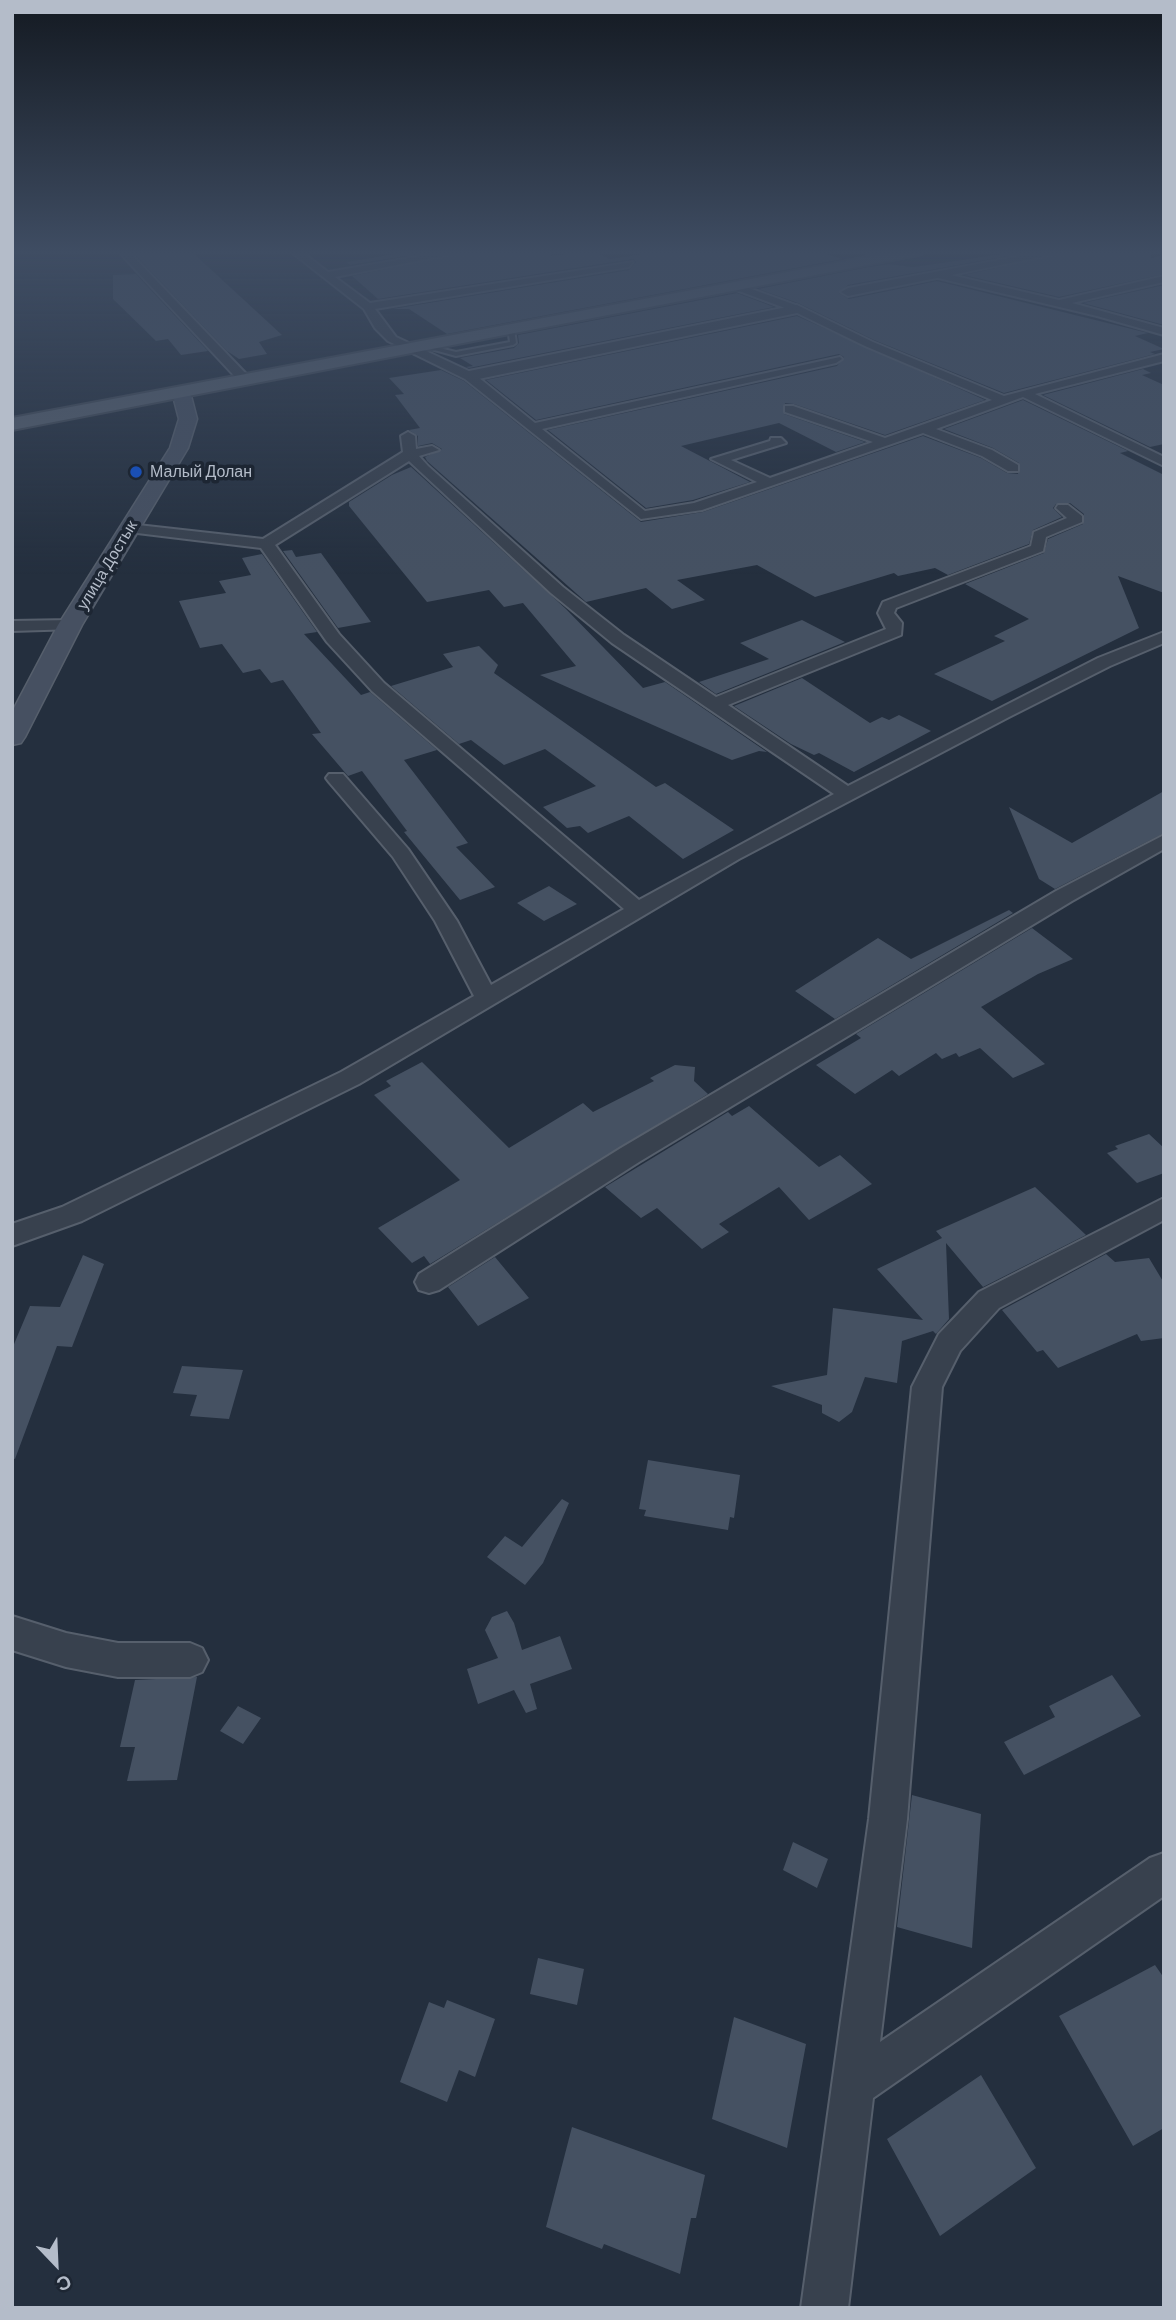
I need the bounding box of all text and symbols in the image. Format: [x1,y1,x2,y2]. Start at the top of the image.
place label: Малый Долан [150,462,252,482]
marker: Малый Долан [128,464,144,480]
street label: улица Достык [73,517,141,613]
north arrow [21,2229,91,2299]
text: С [54,2271,75,2297]

